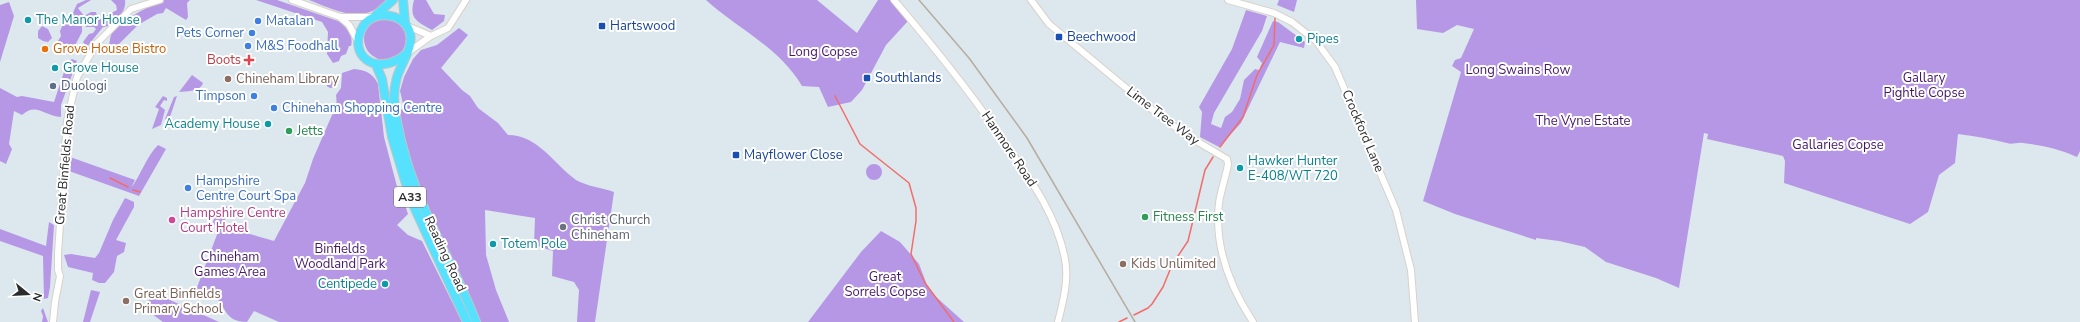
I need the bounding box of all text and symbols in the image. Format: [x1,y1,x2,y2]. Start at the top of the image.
place label: The Manor House [36,11,140,29]
place label: Matalan [266,12,314,30]
marker: The Manor House [23,15,33,25]
marker: Matalan [253,16,263,26]
place label: Hartswood [610,17,675,35]
marker: Hartswood [597,21,607,31]
place label: Pets Corner [176,24,244,42]
marker: Pets Corner [247,28,257,38]
place label: Beechwood [1067,28,1136,46]
place label: Pipes [1307,30,1339,48]
marker: Beechwood [1054,32,1064,42]
marker: Pipes [1294,34,1304,44]
place label: M&S Foodhall [256,37,338,55]
place label: Grove House Bistro [53,40,166,58]
marker: M&S Foodhall [243,41,253,51]
park label: Long Copse [789,43,857,61]
marker: Grove House Bistro [40,44,50,54]
place label: Boots [207,51,241,69]
marker: Boots [244,55,254,65]
place label: Grove House [63,59,139,77]
park label: Long Swains Row [1466,61,1570,79]
marker: Grove House [50,63,60,73]
place label: Southlands [875,69,941,87]
park label: Gallary Pightle Copse [1883,69,1965,102]
place label: Chineham Library [236,70,339,88]
marker: Southlands [862,73,872,83]
marker: Chineham Library [223,74,233,84]
place label: Duologi [61,77,107,95]
marker: Duologi [48,81,58,91]
street label: Lime Tree Way [1123,83,1203,150]
place label: Timpson [196,87,246,105]
street label: Crockford Lane [1337,87,1389,175]
marker: Timpson [249,91,259,101]
place label: Chineham Shopping Centre [282,99,442,117]
marker: Chineham Shopping Centre [269,103,279,113]
street label: Great Binfields Road [51,104,79,226]
street label: Hanmore Road [977,108,1041,190]
park label: The Vyne Estate [1536,112,1631,130]
place label: Academy House [165,115,260,133]
marker: Academy House [263,119,273,129]
place label: Jetts [296,122,323,140]
marker: Jetts [284,126,294,136]
park label: Gallaries Copse [1792,136,1884,154]
place label: Mayflower Close [744,146,843,164]
marker: Mayflower Close [731,150,741,160]
place label: Hawker Hunter E-408/WT 720 [1248,152,1338,185]
marker: Hawker Hunter E-408/WT 720 [1235,163,1245,173]
place label: Hampshire Centre Court Spa [196,172,296,205]
marker: Hampshire Centre Court Spa [183,183,193,193]
road number: A33 [394,187,426,207]
place label: Hampshire Centre Court Hotel [180,204,286,237]
place label: Fitness First [1153,208,1224,226]
place label: Christ Church Chineham [571,211,650,244]
marker: Fitness First [1140,212,1150,222]
street label: Reading Road [420,213,470,295]
marker: Hampshire Centre Court Hotel [167,215,177,225]
marker: Christ Church Chineham [558,222,568,232]
place label: Totem Pole [501,235,567,253]
marker: Totem Pole [488,239,498,249]
park label: Binfields Woodland Park [295,240,386,273]
park label: Chineham Games Area [194,248,266,281]
place label: Kids Unlimited [1131,255,1216,273]
marker: Kids Unlimited [1118,259,1128,269]
park label: Great Sorrels Copse [844,268,926,301]
north arrow [8,274,48,314]
place label: Centipede [318,275,377,293]
marker: Centipede [380,279,390,289]
place label: Great Binfields Primary School [134,285,223,318]
text: N [29,291,45,303]
marker: Great Binfields Primary School [121,296,131,306]

